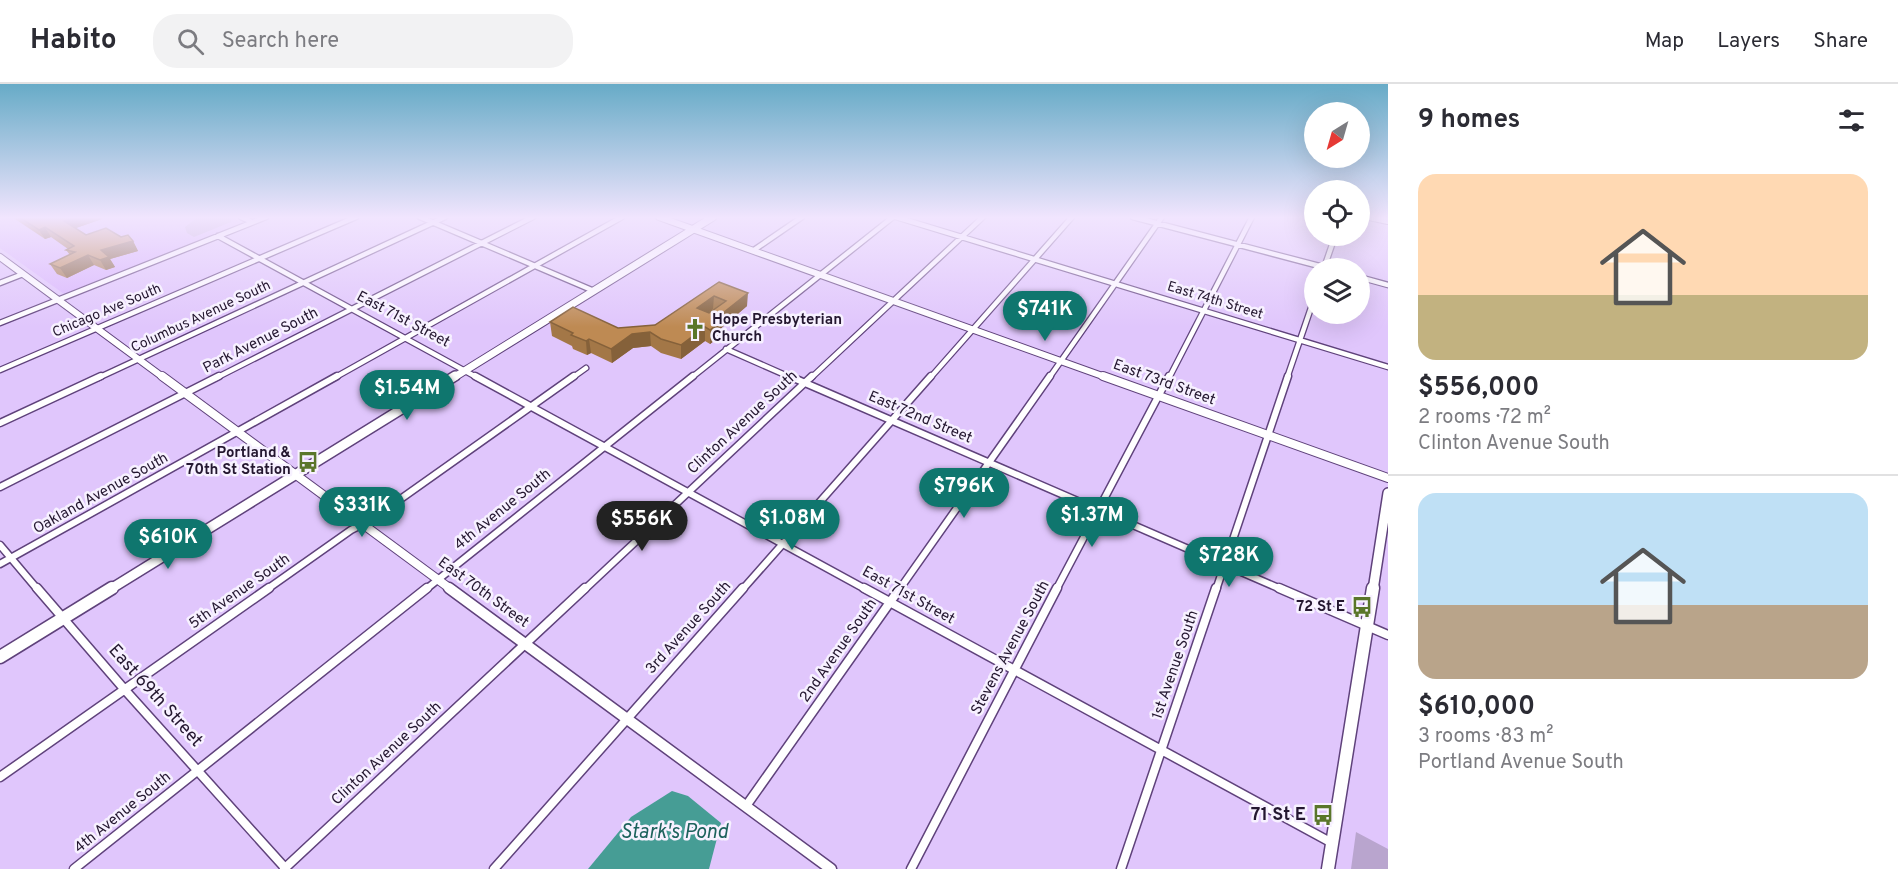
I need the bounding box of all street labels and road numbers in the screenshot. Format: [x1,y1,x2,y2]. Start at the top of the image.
street label: Columbus Avenue South [128,277,274,357]
street label: East 74th Street [1165,278,1265,324]
street label: Chicago Ave South [50,280,164,342]
street label: East 71st Street [353,287,453,353]
street label: Park Avenue South [200,304,322,378]
street label: East 73rd Street [1110,356,1218,410]
street label: Clinton Avenue South [684,367,802,479]
street label: East 72nd Street [865,388,975,448]
street label: Oakland Avenue South [30,449,172,539]
street label: 4th Avenue South [451,465,555,555]
street label: 5th Avenue South [186,550,294,634]
street label: East 70th Street [434,554,532,632]
street label: East 71st Street [858,563,958,629]
street label: 3rd Avenue South [642,577,736,679]
street label: Stevens Avenue South [968,578,1054,718]
street label: 2nd Avenue South [796,595,882,707]
street label: 1st Avenue South [1148,608,1204,722]
street label: East 69th Street [103,640,207,752]
street label: Clinton Avenue South [328,698,446,810]
street label: 4th Avenue South [71,768,175,858]

